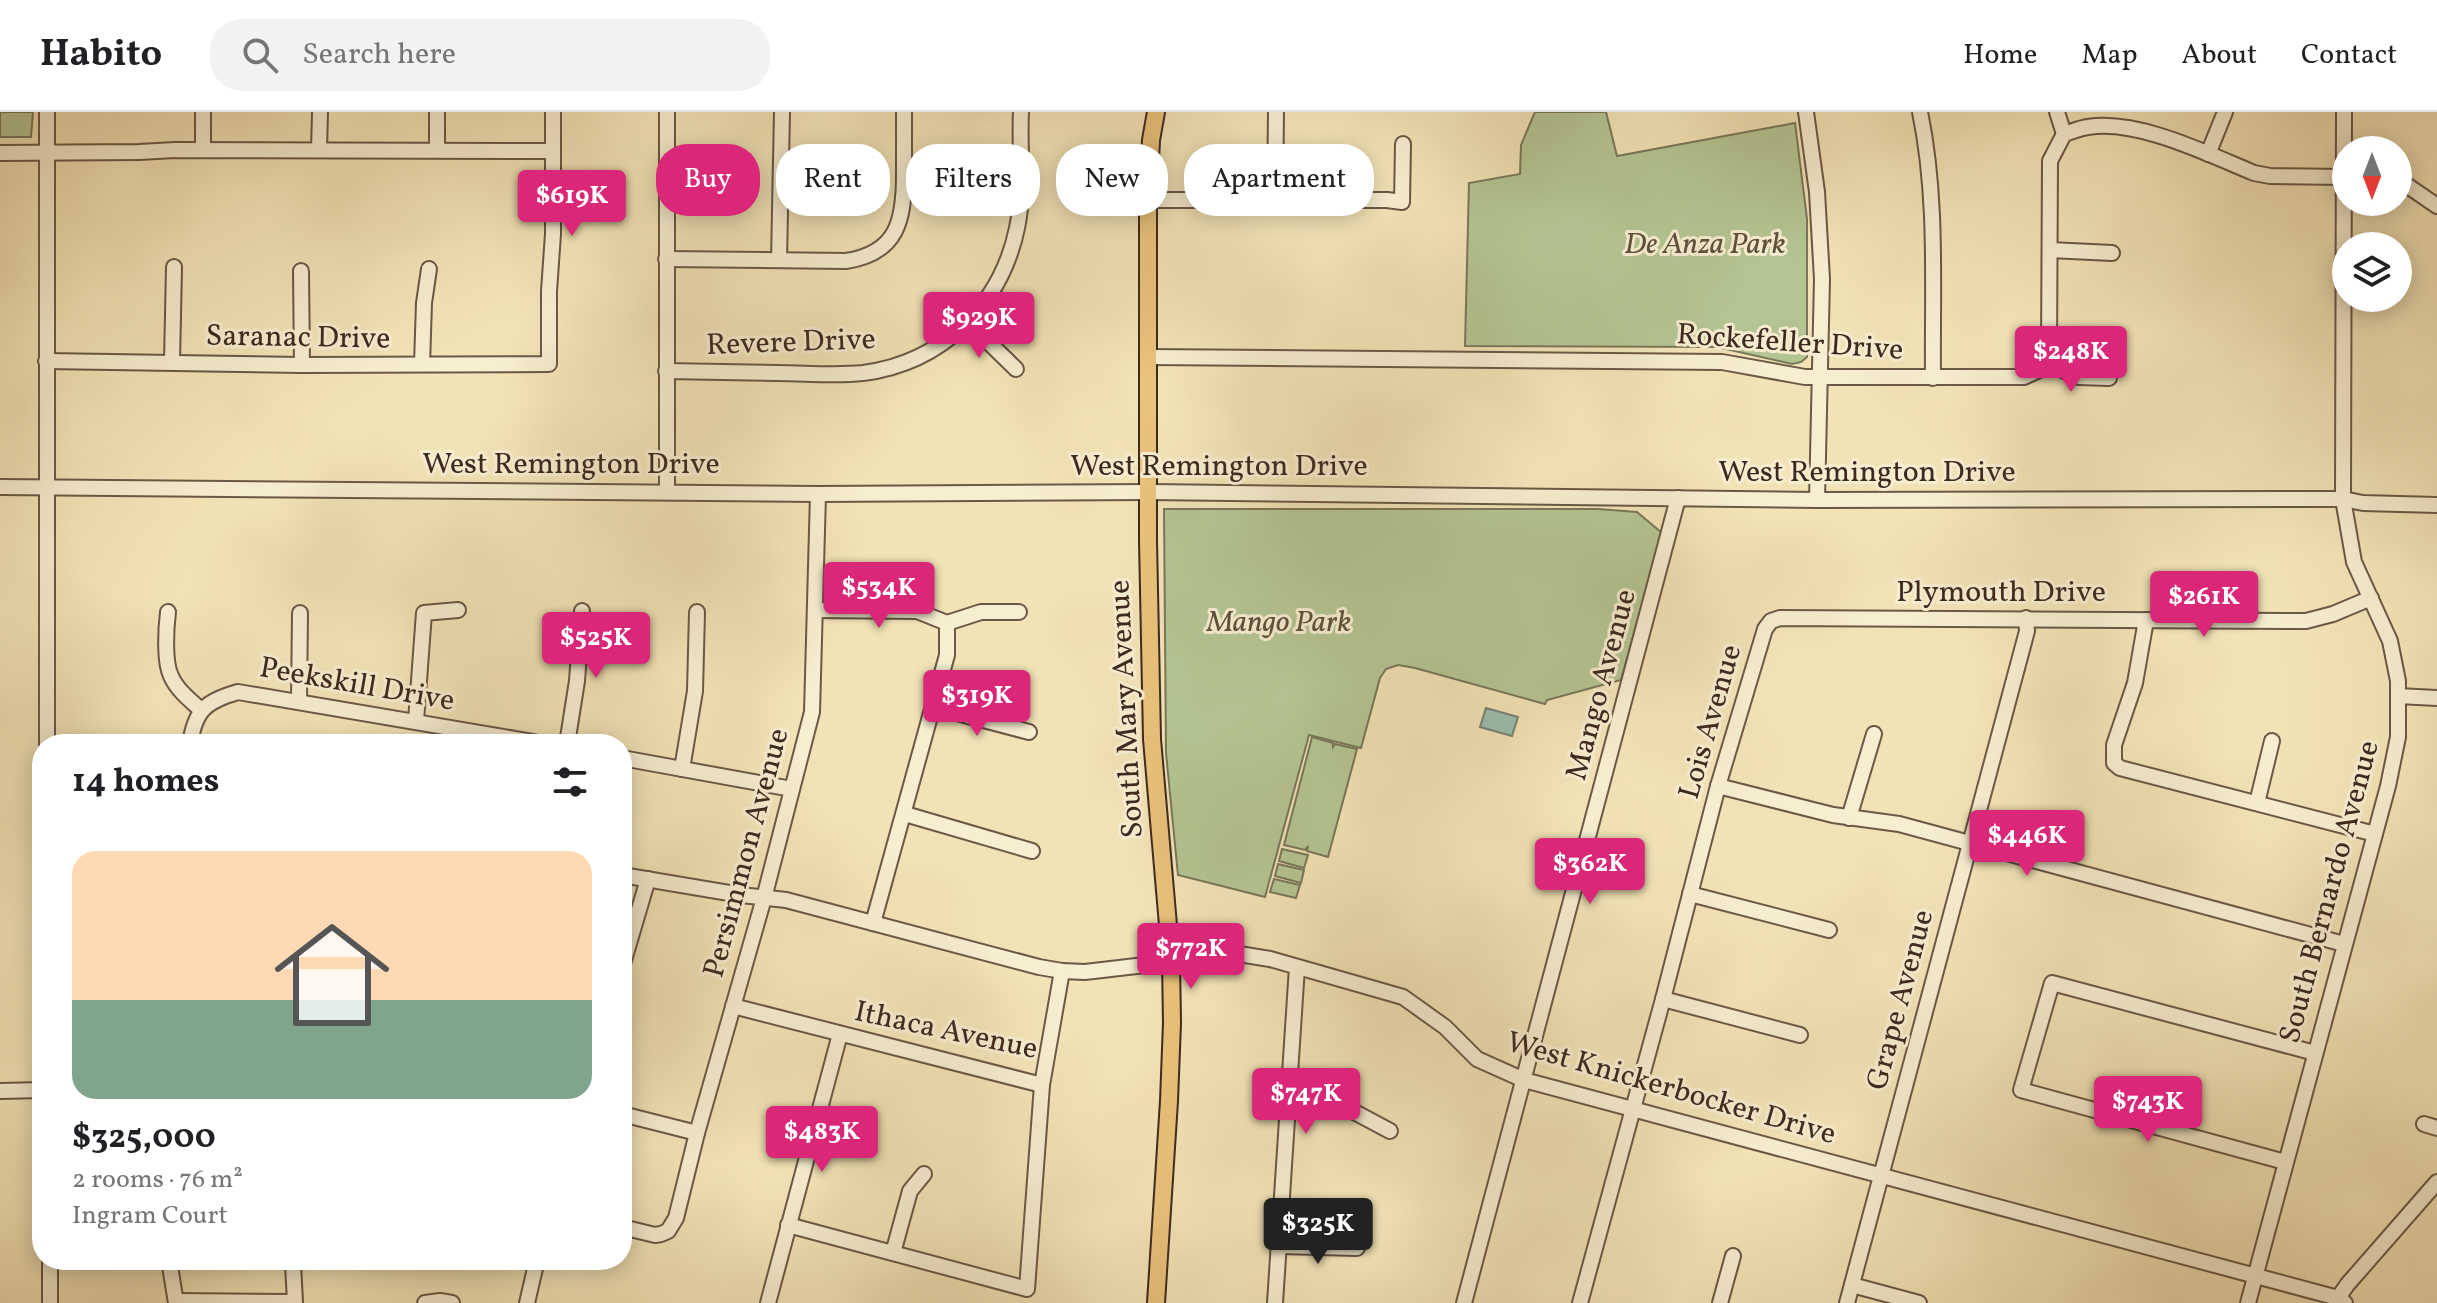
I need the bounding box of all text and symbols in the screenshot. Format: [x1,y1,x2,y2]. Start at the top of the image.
search box [210,19,770,91]
text: Habito [40,29,162,82]
icon: search [238,33,282,77]
text: Search here [302,34,456,76]
text: Home [1963,36,2037,75]
text: Map [2081,36,2137,75]
text: About [2181,36,2257,75]
text: Contact [2301,36,2397,75]
north arrow [2332,136,2412,216]
map controls [2332,136,2412,312]
chip: Buy [656,144,760,216]
chip: Rent [776,144,890,216]
chip: Filters [906,144,1040,216]
chip: New [1056,144,1168,216]
chip: Apartment [1184,144,1374,216]
pin: $619K [516,170,628,238]
text: $619K [536,178,608,214]
park label: De Anza Park [1624,224,1786,266]
button: layers [2332,232,2412,312]
pin: $929K [923,292,1035,360]
text: $929K [941,300,1017,336]
street label: Rockefeller Drive [1675,314,1905,372]
street label: Saranac Drive [205,315,391,361]
street label: Revere Drive [705,319,877,367]
pin: $248K [2015,326,2127,394]
text: $248K [2033,334,2109,370]
street label: West Remington Drive [422,444,720,486]
street label: West Remington Drive [1070,446,1368,488]
street label: West Remington Drive [1718,452,2016,494]
pin: $534K [823,562,935,630]
text: $534K [842,570,916,606]
pin: $261K [2148,571,2260,639]
street label: Plymouth Drive [1896,572,2106,614]
street label: South Mary Avenue [1099,579,1155,839]
text: $261K [2168,579,2240,615]
street label: Mango Avenue [1556,585,1648,785]
park label: Mango Park [1206,602,1351,644]
pin: $525K [540,612,652,680]
text: $525K [560,620,632,656]
street label: Lois Avenue [1669,640,1753,804]
street label: Peekskill Drive [256,647,458,723]
pin: $319K [921,670,1033,738]
text: $319K [941,678,1013,714]
street label: Persimmon Avenue [694,724,800,982]
street label: South Bernardo Avenue [2269,736,2391,1048]
text: 14 homes [72,759,219,806]
icon: filters [548,760,592,804]
pin: $446K [1971,810,2083,878]
text: $446K [1988,818,2067,854]
pin: $362K [1534,838,1646,906]
text: $362K [1553,846,1627,882]
icon: home [260,903,404,1047]
street label: Grape Avenue [1857,905,1945,1095]
pin: $772K [1135,923,1247,991]
text: $772K [1155,931,1227,967]
street label: Ithaca Avenue [850,991,1042,1071]
street label: West Knickerbocker Drive [1501,1022,1841,1156]
pin: $747K [1250,1068,1362,1136]
text: $747K [1270,1076,1342,1112]
pin: $743K [2092,1076,2204,1144]
text: $743K [2112,1084,2184,1120]
pin: $483K [766,1106,878,1174]
text: $483K [784,1114,860,1150]
text: $325,000 [72,1115,216,1162]
text: 2 rooms · 76 m² [72,1162,243,1198]
text: Ingram Court [72,1198,228,1234]
pin: $325K [1262,1198,1374,1266]
text: $325K [1282,1206,1354,1242]

